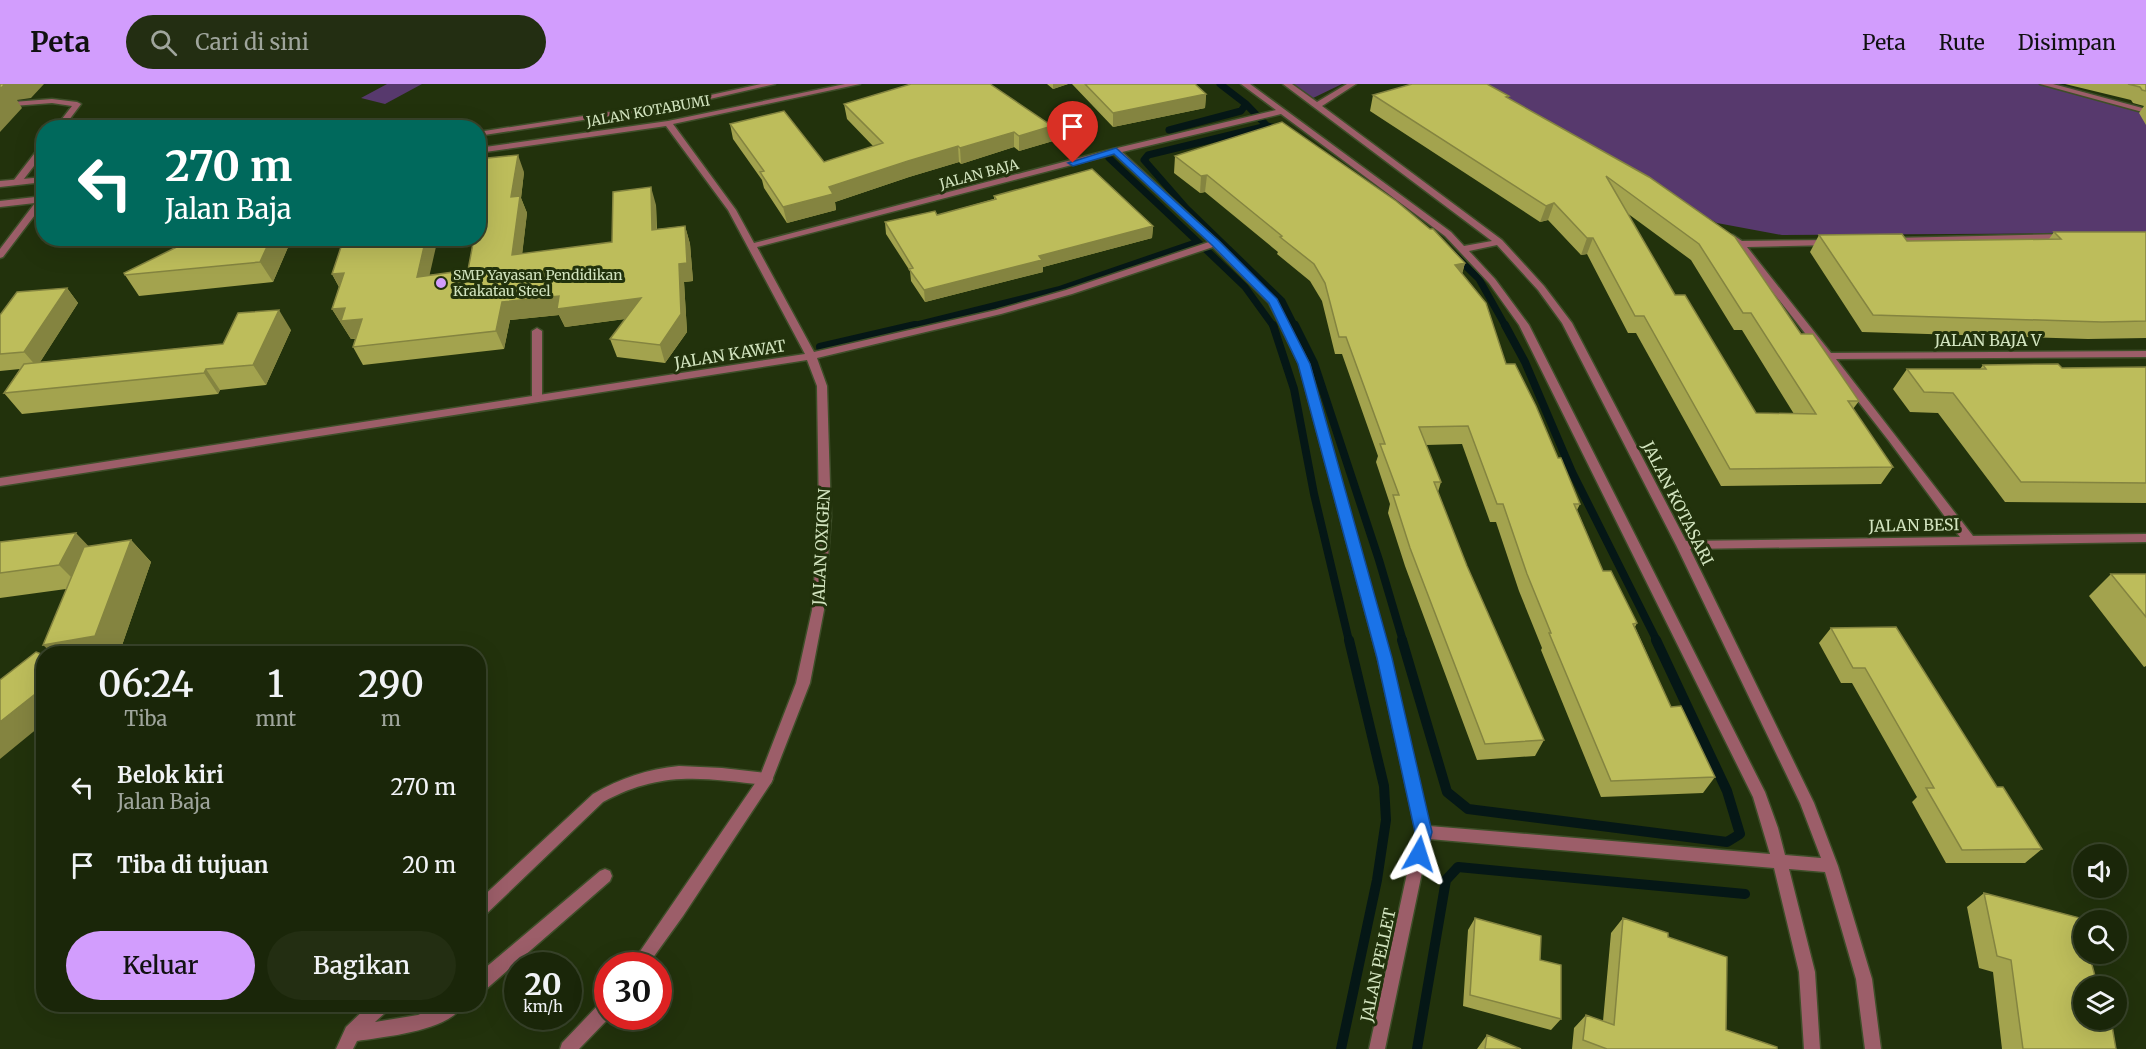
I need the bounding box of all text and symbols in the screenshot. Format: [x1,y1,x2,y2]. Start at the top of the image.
search box [126,15,546,69]
text: Peta [30,24,90,60]
icon: search [147,26,180,59]
text: Cari di sini [195,28,309,56]
text: Peta [1862,29,1906,56]
text: Rute [1939,29,1985,56]
text: Disimpan [2018,29,2116,56]
street label: JALAN KOTABUMI [584,91,711,131]
pin [1047,101,1098,163]
icon: arrive [1056,110,1089,143]
text: 270 m [165,140,292,192]
icon: left [66,144,144,222]
street label: JALAN BAJA [936,155,1021,193]
text: Jalan Baja [165,192,292,226]
place label: SMP Yayasan Pendidikan Krakatau Steel [453,266,622,300]
marker: SMP Yayasan Pendidikan Krakatau Steel [434,276,448,290]
street label: JALAN BAJA V [1933,330,2042,350]
street label: JALAN KAWAT [672,335,787,373]
street label: JALAN KOTASARI [1638,437,1718,568]
street label: JALAN OXIGEN [808,487,834,607]
street label: JALAN BESI [1868,514,1960,536]
text: 06:24 [98,662,194,707]
text: 1 [268,662,284,707]
text: 290 [358,662,424,707]
text: Tiba [124,706,167,731]
text: mnt [256,706,296,731]
text: m [381,706,401,731]
text: Belok kiri [117,761,224,789]
icon: left [66,771,99,804]
text: 270 m [390,773,456,801]
text: Jalan Baja [117,789,211,814]
position arrow [1387,822,1451,886]
map controls [2073,844,2127,1030]
button: sound [2073,844,2127,898]
icon: arrive [66,849,99,882]
text: Tiba di tujuan [117,851,268,879]
text: 20 m [402,851,456,879]
street label: JALAN PELLET [1356,906,1400,1025]
button: search [2073,910,2127,964]
button: Keluar [66,931,255,1000]
button: Bagikan [267,931,456,1000]
speed limit sign: 30 [594,952,672,1030]
text: 20 [524,965,562,1003]
button: layers [2073,976,2127,1030]
text: km/h [523,997,563,1016]

